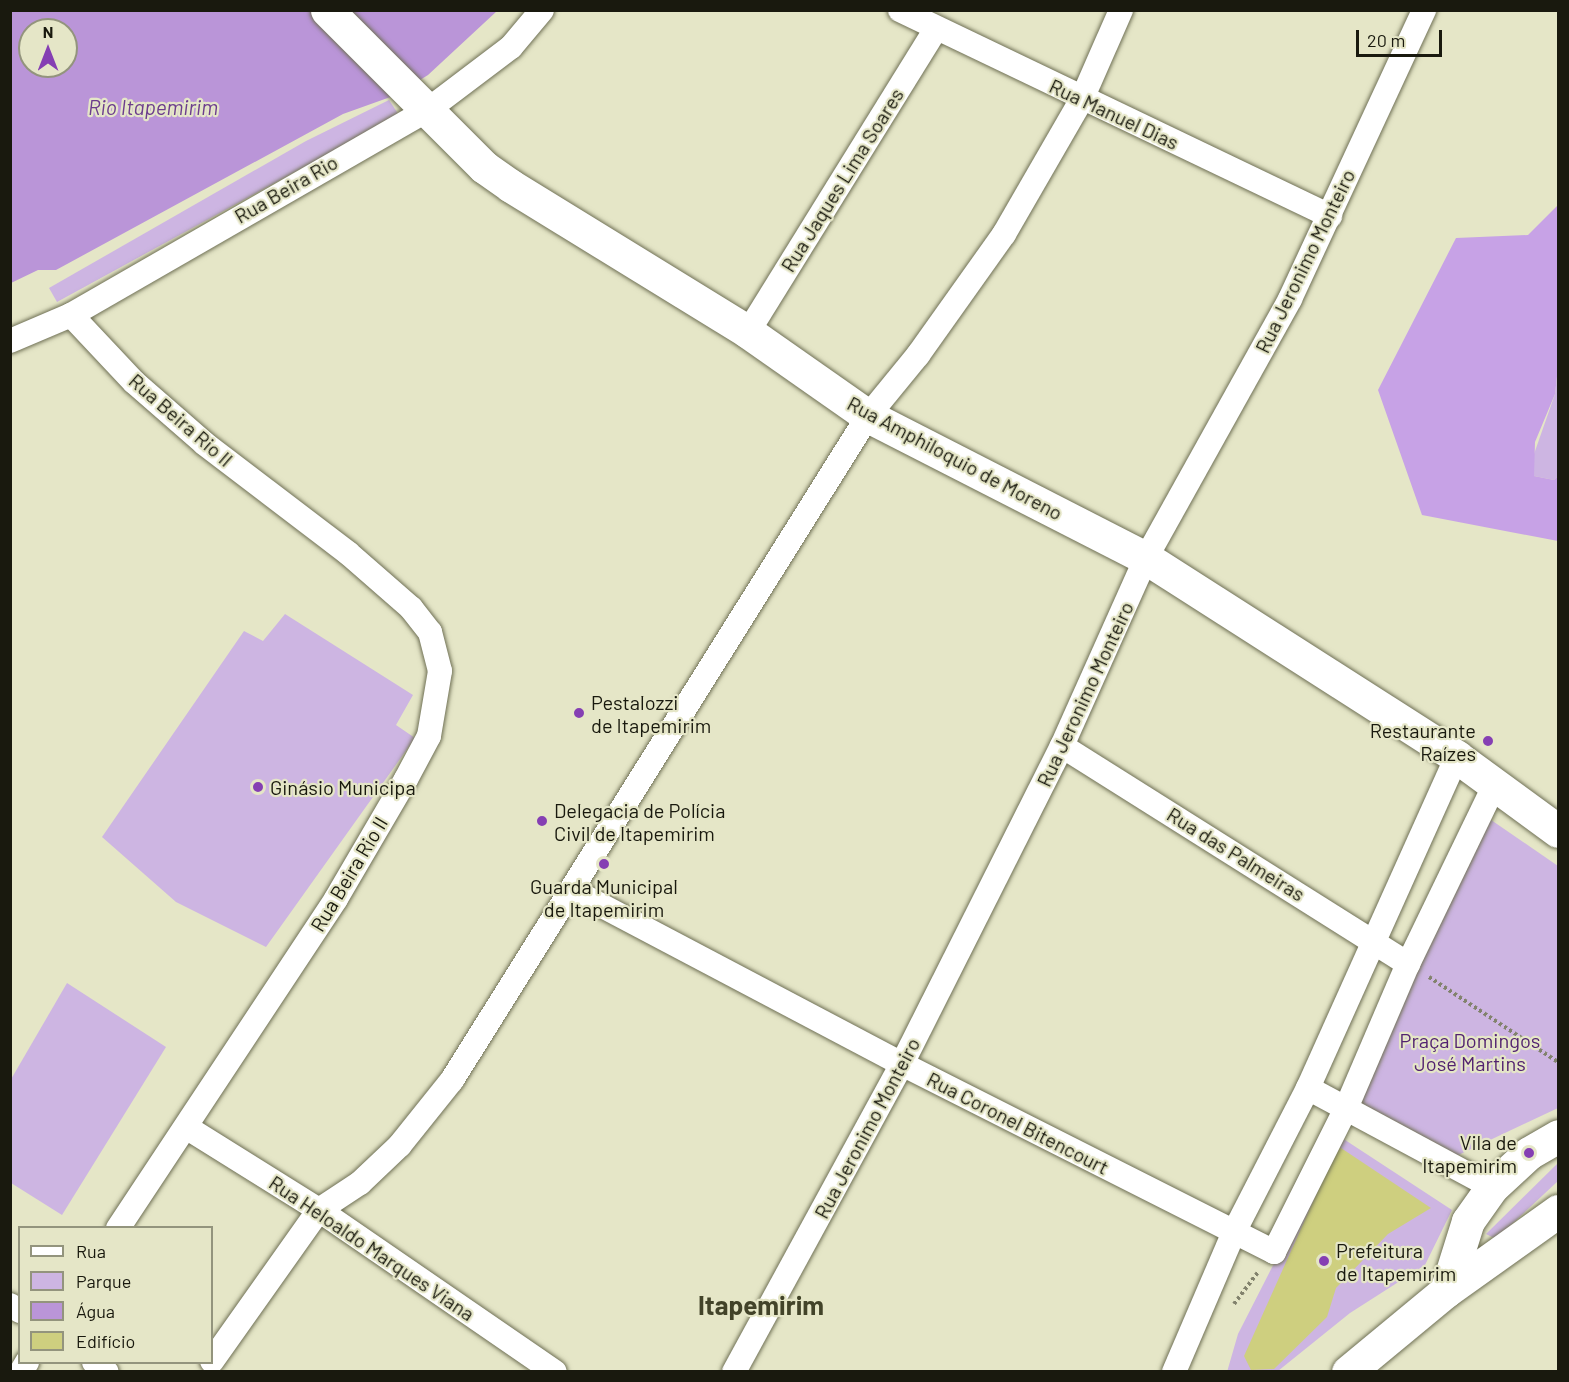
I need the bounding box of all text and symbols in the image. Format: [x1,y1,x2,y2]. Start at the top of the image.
north arrow [18,18,78,78]
scale bar [1359,18,1444,56]
text: N [43,22,53,41]
text: 20 m [1367,29,1405,51]
street label: Rua Manuel Dias [1046,74,1182,154]
street label: Rua Jaques Lima Soares [776,84,908,276]
water label: Rio Itapemirim [88,94,218,120]
street label: Rua Beira Rio [230,150,342,228]
street label: Rua Jeronimo Monteiro [1250,165,1360,357]
street label: Rua Beira Rio II [124,368,238,472]
street label: Rua Amphiloquio de Moreno [843,391,1067,525]
street label: Rua Jeronimo Monteiro [1032,598,1138,790]
place label: Pestalozzi de Itapemirim [591,690,711,737]
marker: Pestalozzi de Itapemirim [572,706,586,720]
place label: Restaurante Raízes [1370,718,1476,765]
marker: Restaurante Raízes [1481,734,1495,748]
place label: Ginásio Municipa [270,775,416,799]
marker: Ginásio Municipa [251,780,265,794]
place label: Delegacia de Polícia Civil de Itapemirim [554,798,725,845]
street label: Rua das Palmeiras [1163,802,1309,906]
street label: Rua Beira Rio II [305,812,393,936]
marker: Delegacia de Polícia Civil de Itapemirim [535,814,549,828]
marker: Guarda Municipal de Itapemirim [597,857,611,871]
place label: Guarda Municipal de Itapemirim [530,874,678,921]
park label: Praça Domingos José Martins [1400,1028,1540,1075]
street label: Rua Jeronimo Monteiro [809,1033,925,1223]
street label: Rua Coronel Bitencourt [923,1067,1113,1179]
place label: Vila de Itapemirim [1422,1130,1517,1177]
marker: Vila de Itapemirim [1522,1146,1536,1160]
street label: Rua Heloaldo Marques Viana [265,1170,479,1326]
legend [18,1226,213,1364]
place label: Prefeitura de Itapemirim [1336,1238,1456,1285]
text: Rua [76,1240,106,1262]
marker: Prefeitura de Itapemirim [1317,1254,1331,1268]
text: Parque [76,1270,131,1292]
district label: Itapemirim [698,1289,824,1321]
text: Água [76,1300,115,1322]
text: Edifício [76,1330,135,1352]

